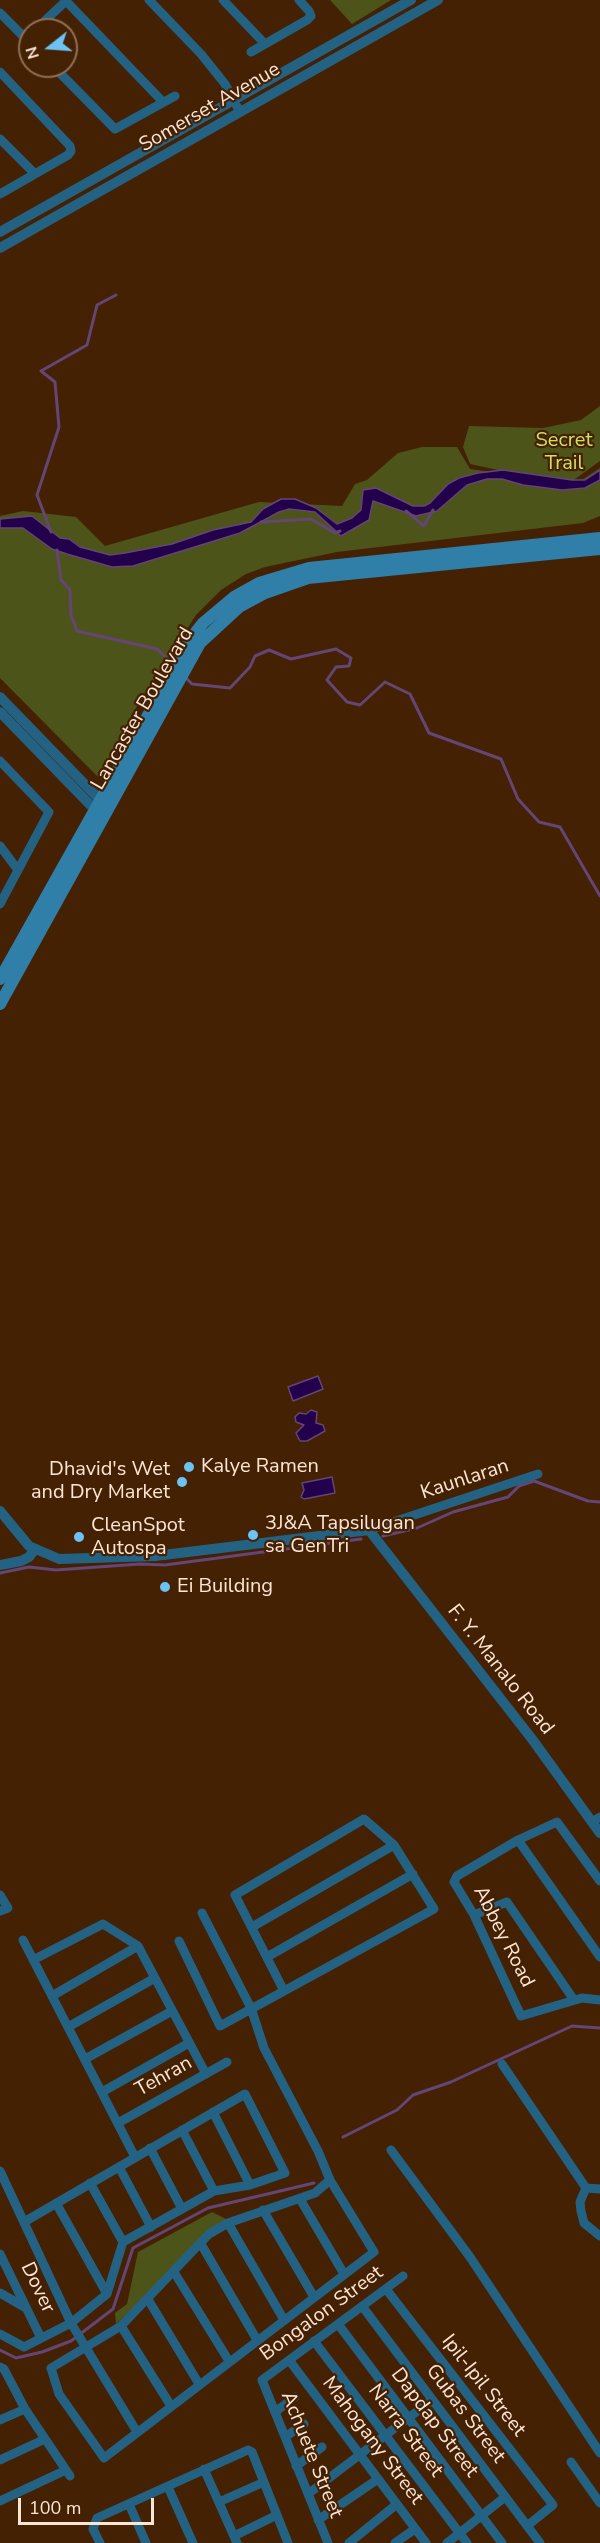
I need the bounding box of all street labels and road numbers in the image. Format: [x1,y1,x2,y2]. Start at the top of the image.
street label: Somerset Avenue [135,58,285,158]
street label: Lancaster Boulevard [87,624,199,794]
street label: Kaunlaran [418,1454,512,1506]
street label: F. Y. Manalo Road [442,1600,558,1740]
street label: Abbey Road [467,1882,539,1992]
street label: Tehran [131,2052,197,2102]
street label: Dover [14,2259,60,2317]
street label: Bongalon Street [256,2261,388,2367]
street label: Ipil-Ipil Street [436,2330,530,2442]
street label: Gubas Street [420,2360,510,2468]
street label: Dapdap Street [385,2364,483,2482]
street label: Mahogany Street [316,2372,428,2510]
street label: Narra Street [362,2380,448,2482]
street label: Achuete Street [275,2388,347,2522]

